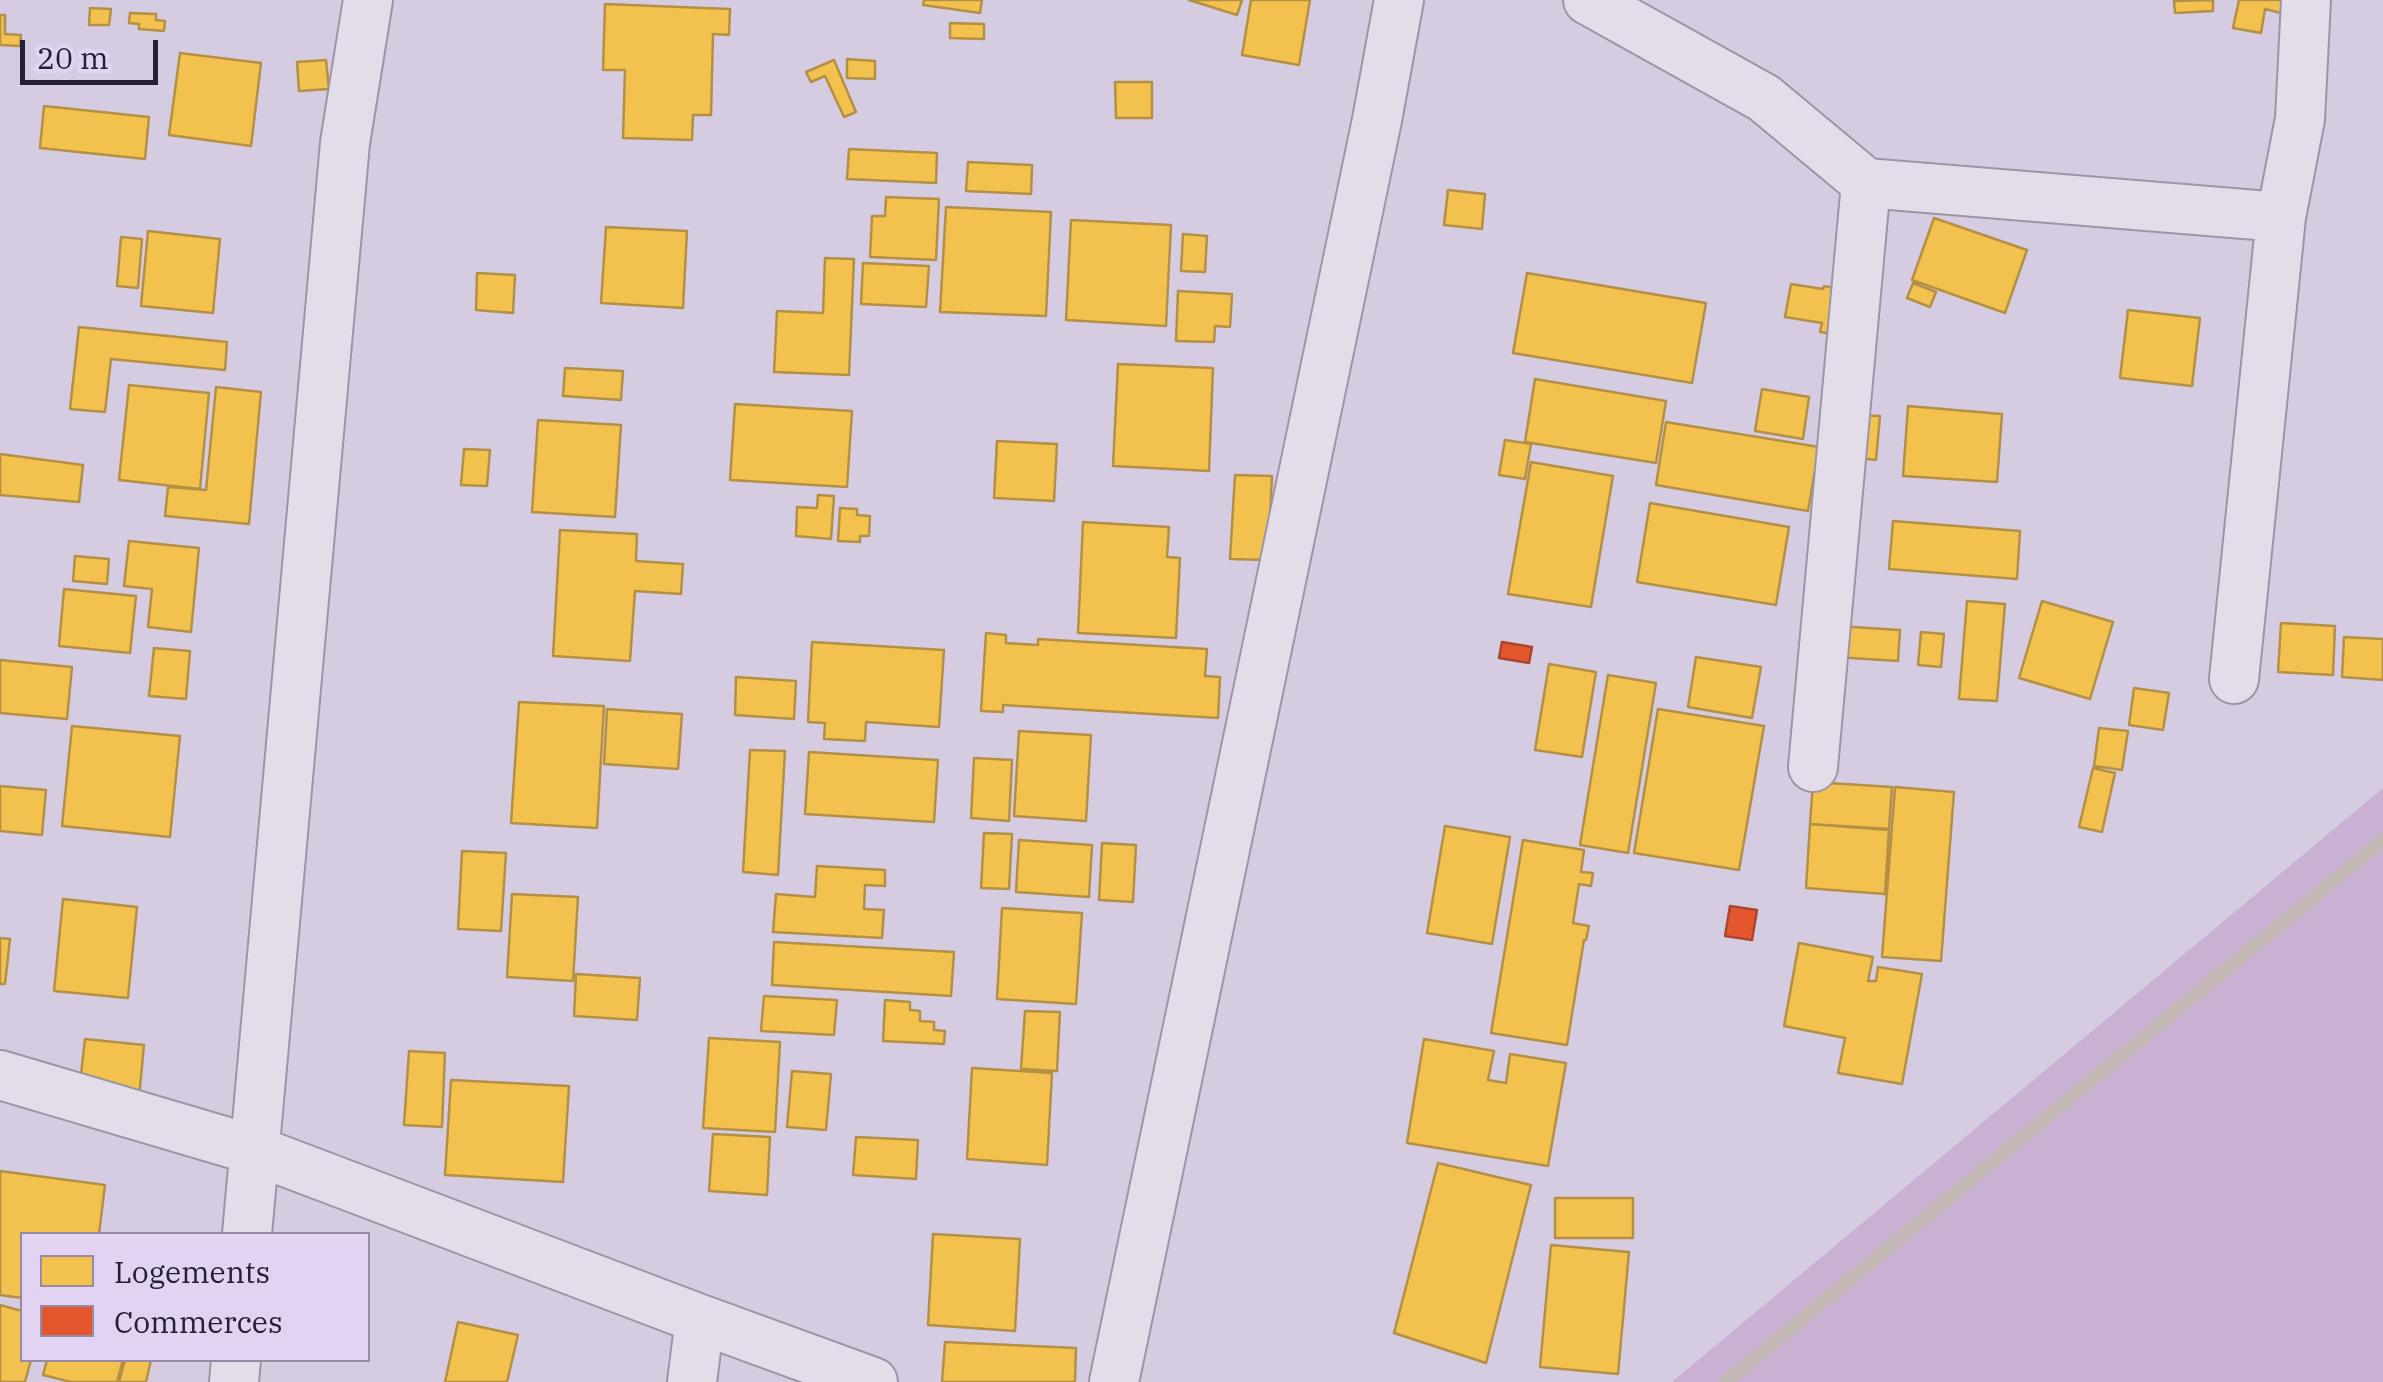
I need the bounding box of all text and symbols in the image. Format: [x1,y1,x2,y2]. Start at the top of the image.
scale bar [25,20,162,82]
text: 20 m [37,38,109,77]
legend [20,1232,370,1362]
text: Logements [114,1252,270,1291]
text: Commerces [114,1302,283,1341]

